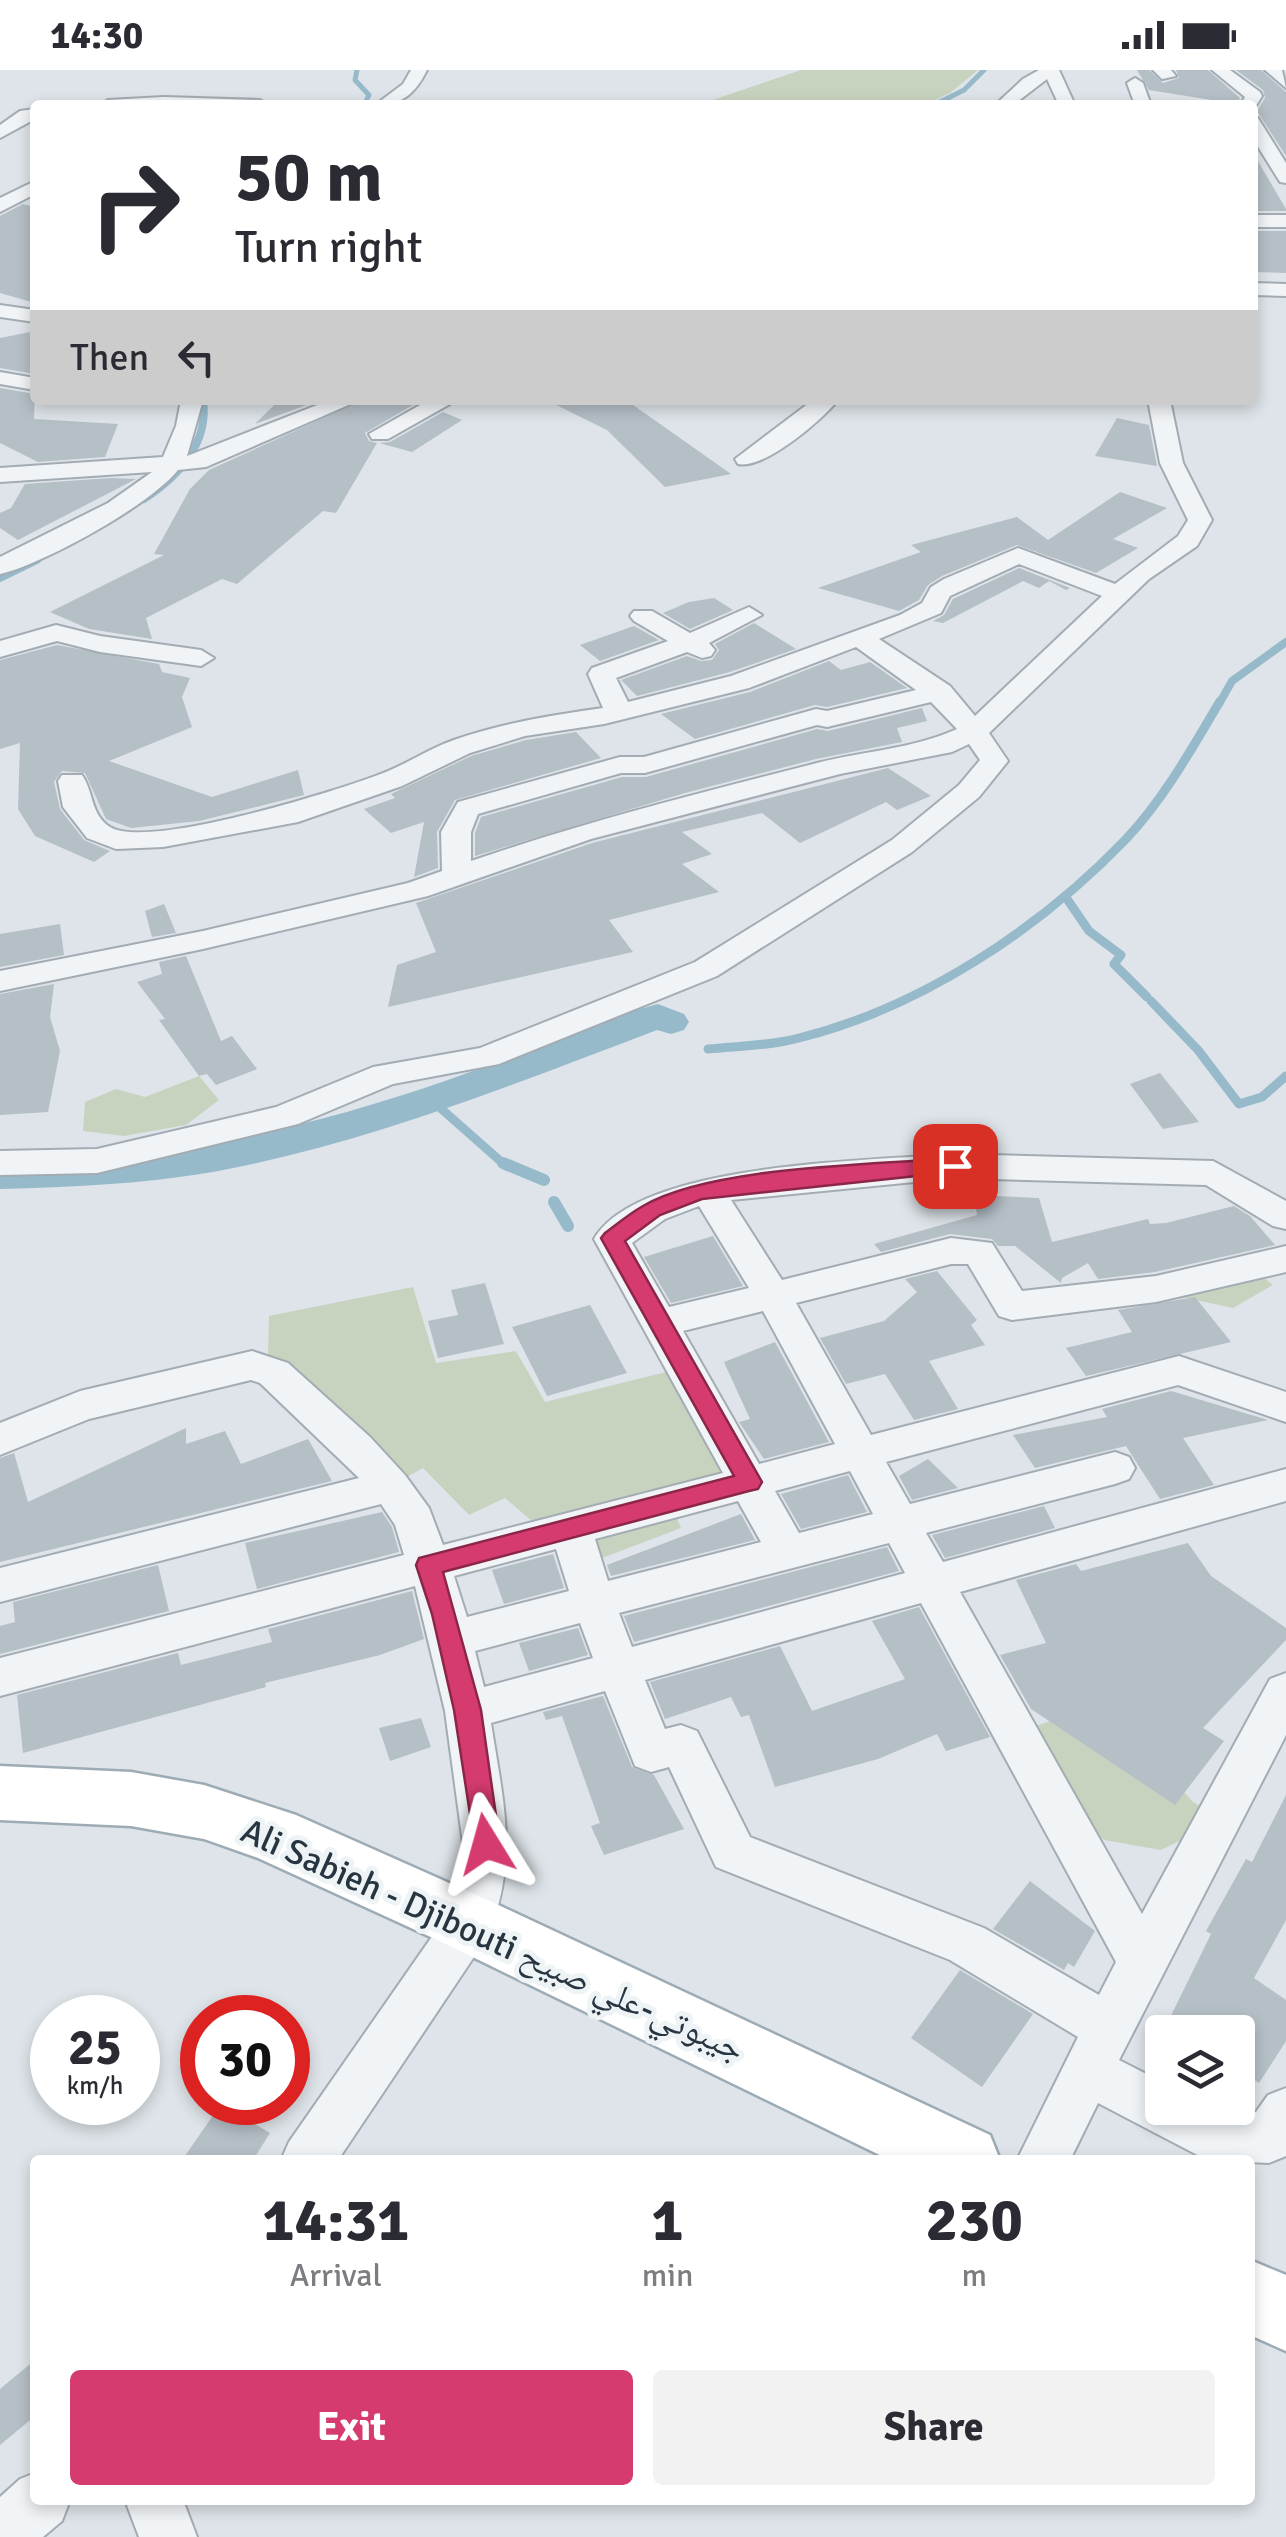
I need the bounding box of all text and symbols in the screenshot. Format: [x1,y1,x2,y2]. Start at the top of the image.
text: 14:30 [50,12,143,59]
text: 50 m [235,134,383,220]
icon: right [70,140,200,270]
text: Turn right [235,220,423,275]
icon: left [169,330,224,385]
text: Then [70,334,149,381]
pin [913,1124,998,1209]
icon: arrive [928,1139,983,1194]
position arrow [434,1792,538,1896]
street label: Ali Sabieh - Djibouti جيبوتي-علي صبيح [232,1809,751,2076]
speed limit sign: 30 [180,1995,310,2125]
map controls [1145,2015,1255,2125]
button: layers [1145,2015,1255,2125]
text: 25 [68,2017,122,2079]
text: km/h [67,2070,123,2101]
text: 14:31 [262,2184,410,2258]
text: 1 [651,2184,684,2258]
text: 230 [926,2184,1023,2258]
text: Arrival [290,2256,382,2295]
text: min [642,2256,693,2295]
text: m [961,2256,987,2295]
button: Exit [70,2370,633,2485]
button: Share [653,2370,1215,2485]

